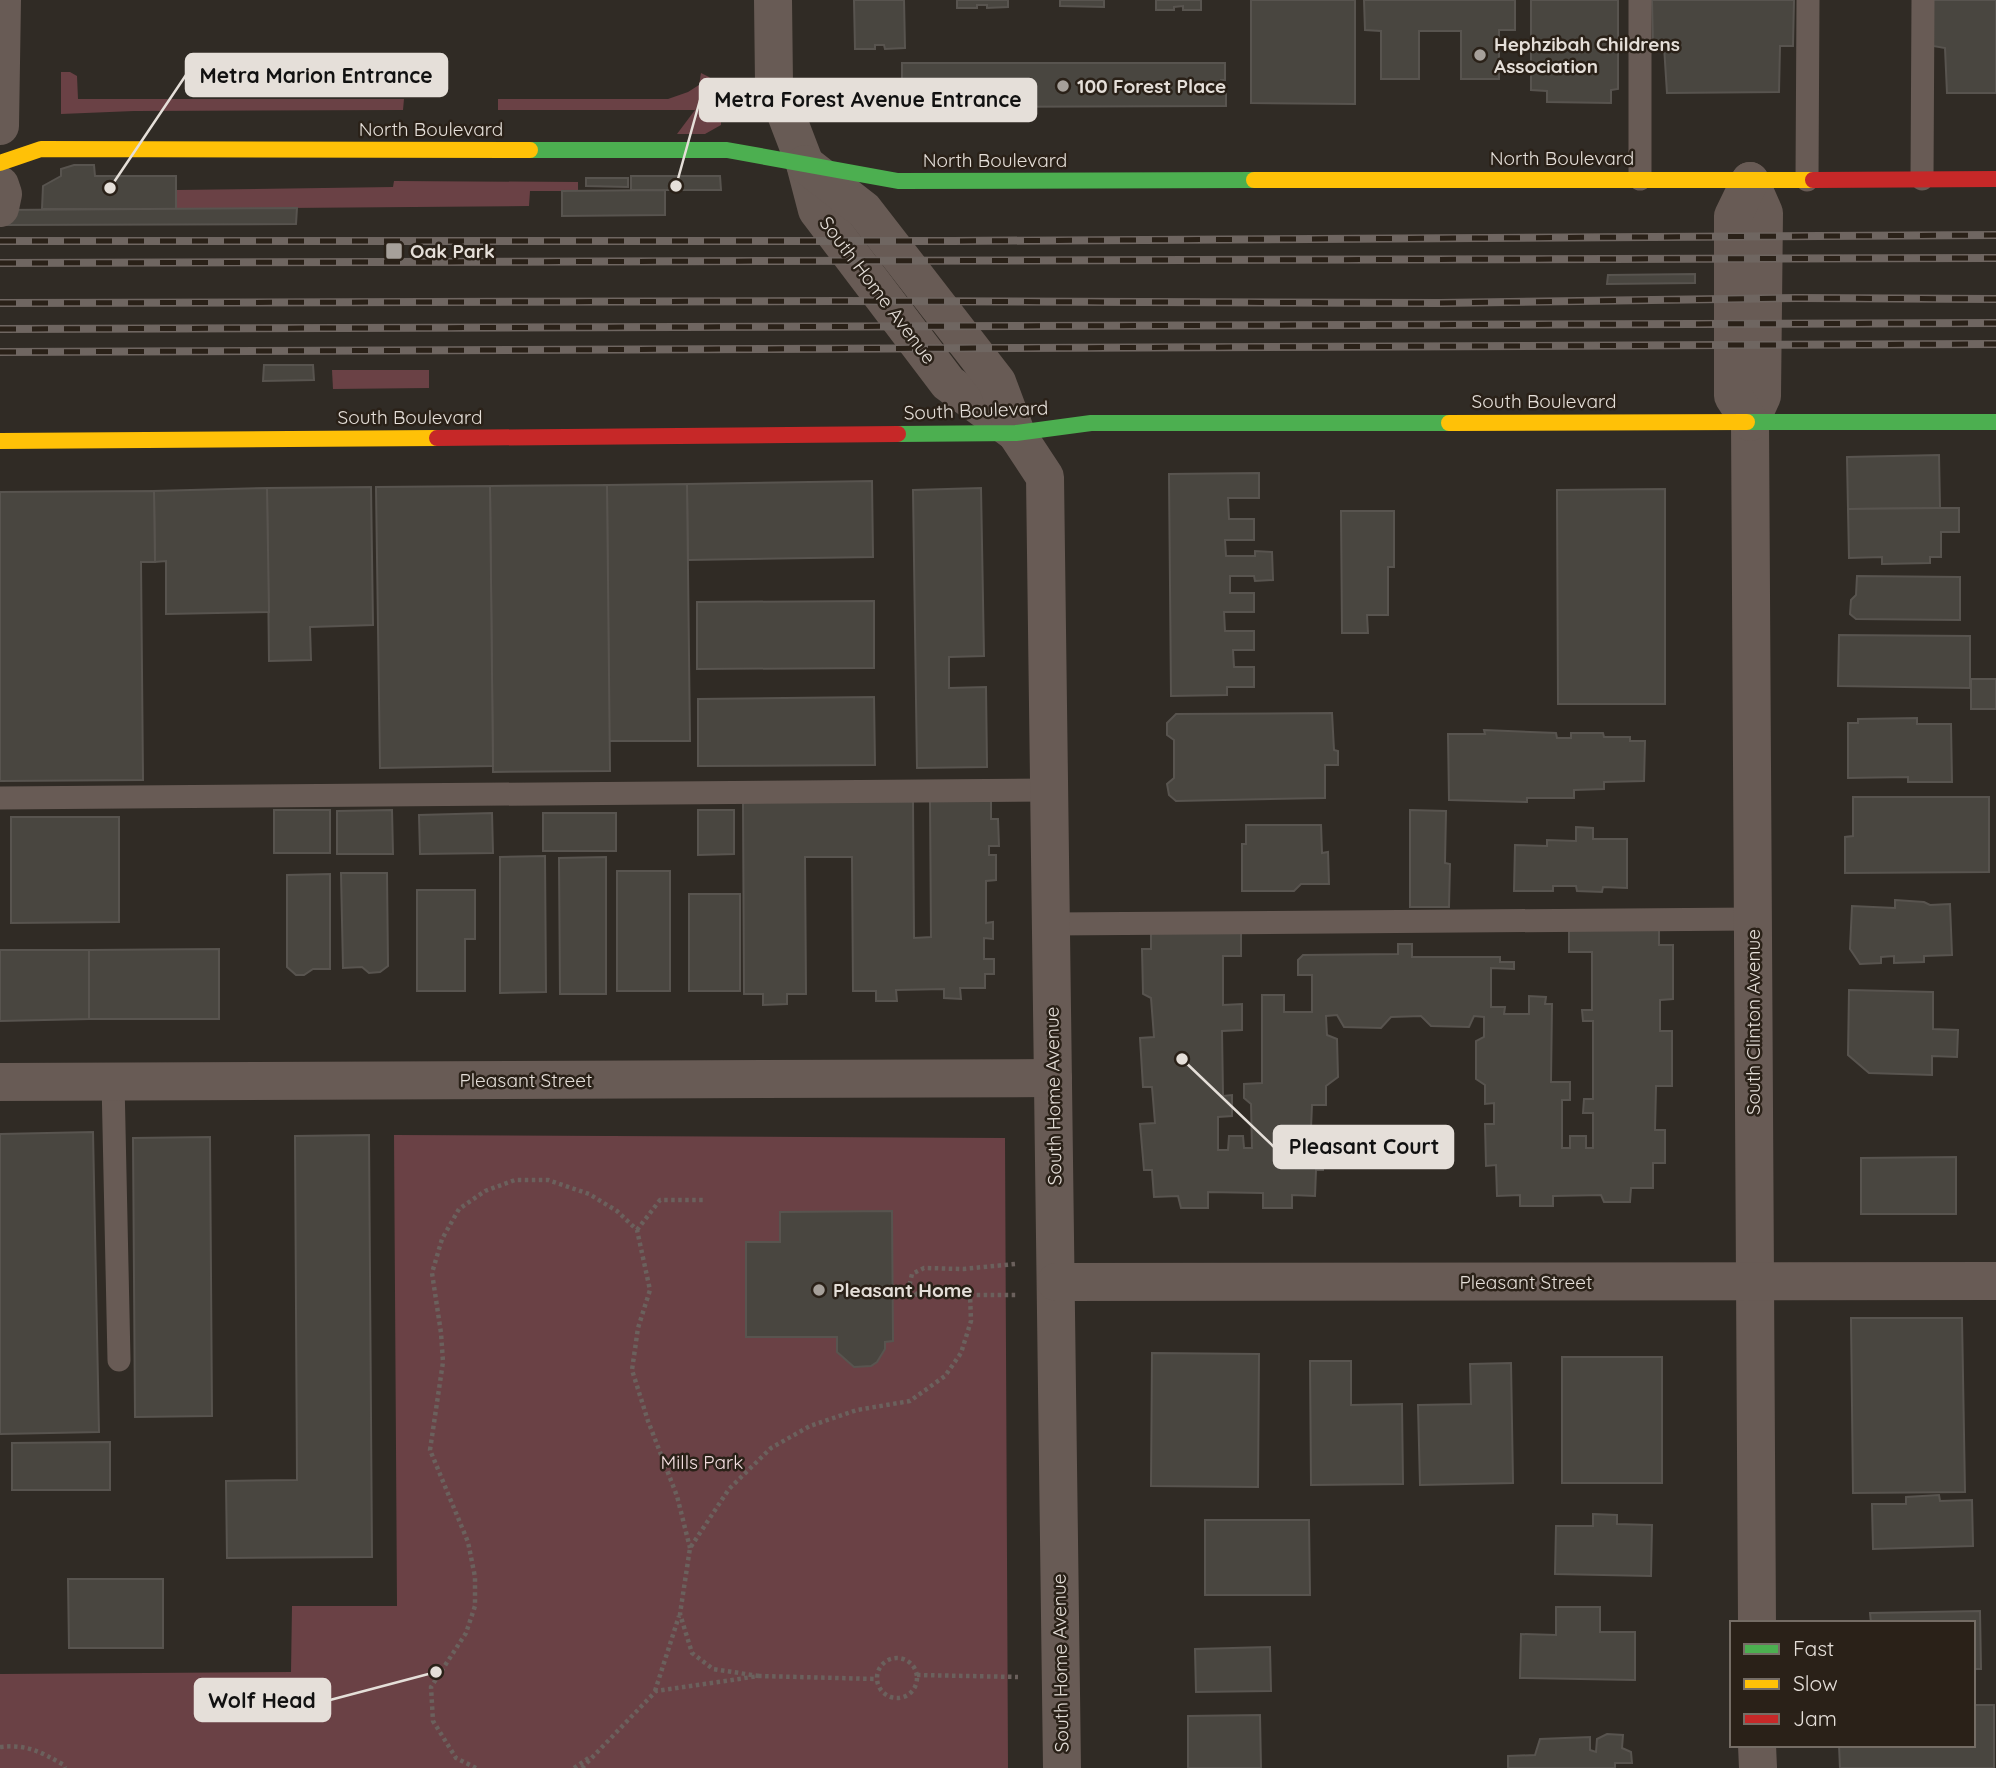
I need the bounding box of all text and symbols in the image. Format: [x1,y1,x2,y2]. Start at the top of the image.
place label: Hephzibah Childrens Association [1494,32,1680,78]
marker: Hephzibah Childrens Association [1472,47,1488,63]
callout: Metra Marion Entrance [186,54,447,96]
text: Metra Marion Entrance [199,62,433,88]
place label: 100 Forest Place [1077,74,1226,98]
marker: 100 Forest Place [1055,78,1071,94]
callout: Metra Forest Avenue Entrance [700,79,1036,121]
text: Metra Forest Avenue Entrance [714,86,1022,112]
street label: North Boulevard [359,117,503,141]
street label: North Boulevard [1490,146,1634,170]
street label: North Boulevard [923,148,1067,172]
street label: South Home Avenue [815,211,941,369]
place label: Oak Park [410,239,495,263]
marker: Oak Park [384,241,404,261]
street label: South Boulevard [1472,389,1616,413]
street label: South Boulevard [903,395,1049,425]
street label: South Boulevard [338,405,482,429]
street label: South Clinton Avenue [1741,929,1765,1115]
street label: South Home Avenue [1039,1006,1067,1186]
street label: Pleasant Street [460,1068,592,1092]
callout: Pleasant Court [1274,1126,1453,1168]
text: Pleasant Court [1289,1133,1439,1159]
street label: Pleasant Street [1460,1270,1592,1294]
place label: Pleasant Home [833,1278,973,1302]
marker: Pleasant Home [811,1282,827,1298]
park label: Mills Park [661,1450,743,1474]
street label: South Home Avenue [1046,1573,1074,1753]
legend [1730,1621,1975,1747]
text: Fast [1793,1635,1834,1661]
text: Slow [1793,1670,1838,1696]
callout: Wolf Head [195,1679,330,1721]
text: Wolf Head [208,1687,316,1713]
text: Jam [1793,1705,1837,1731]

